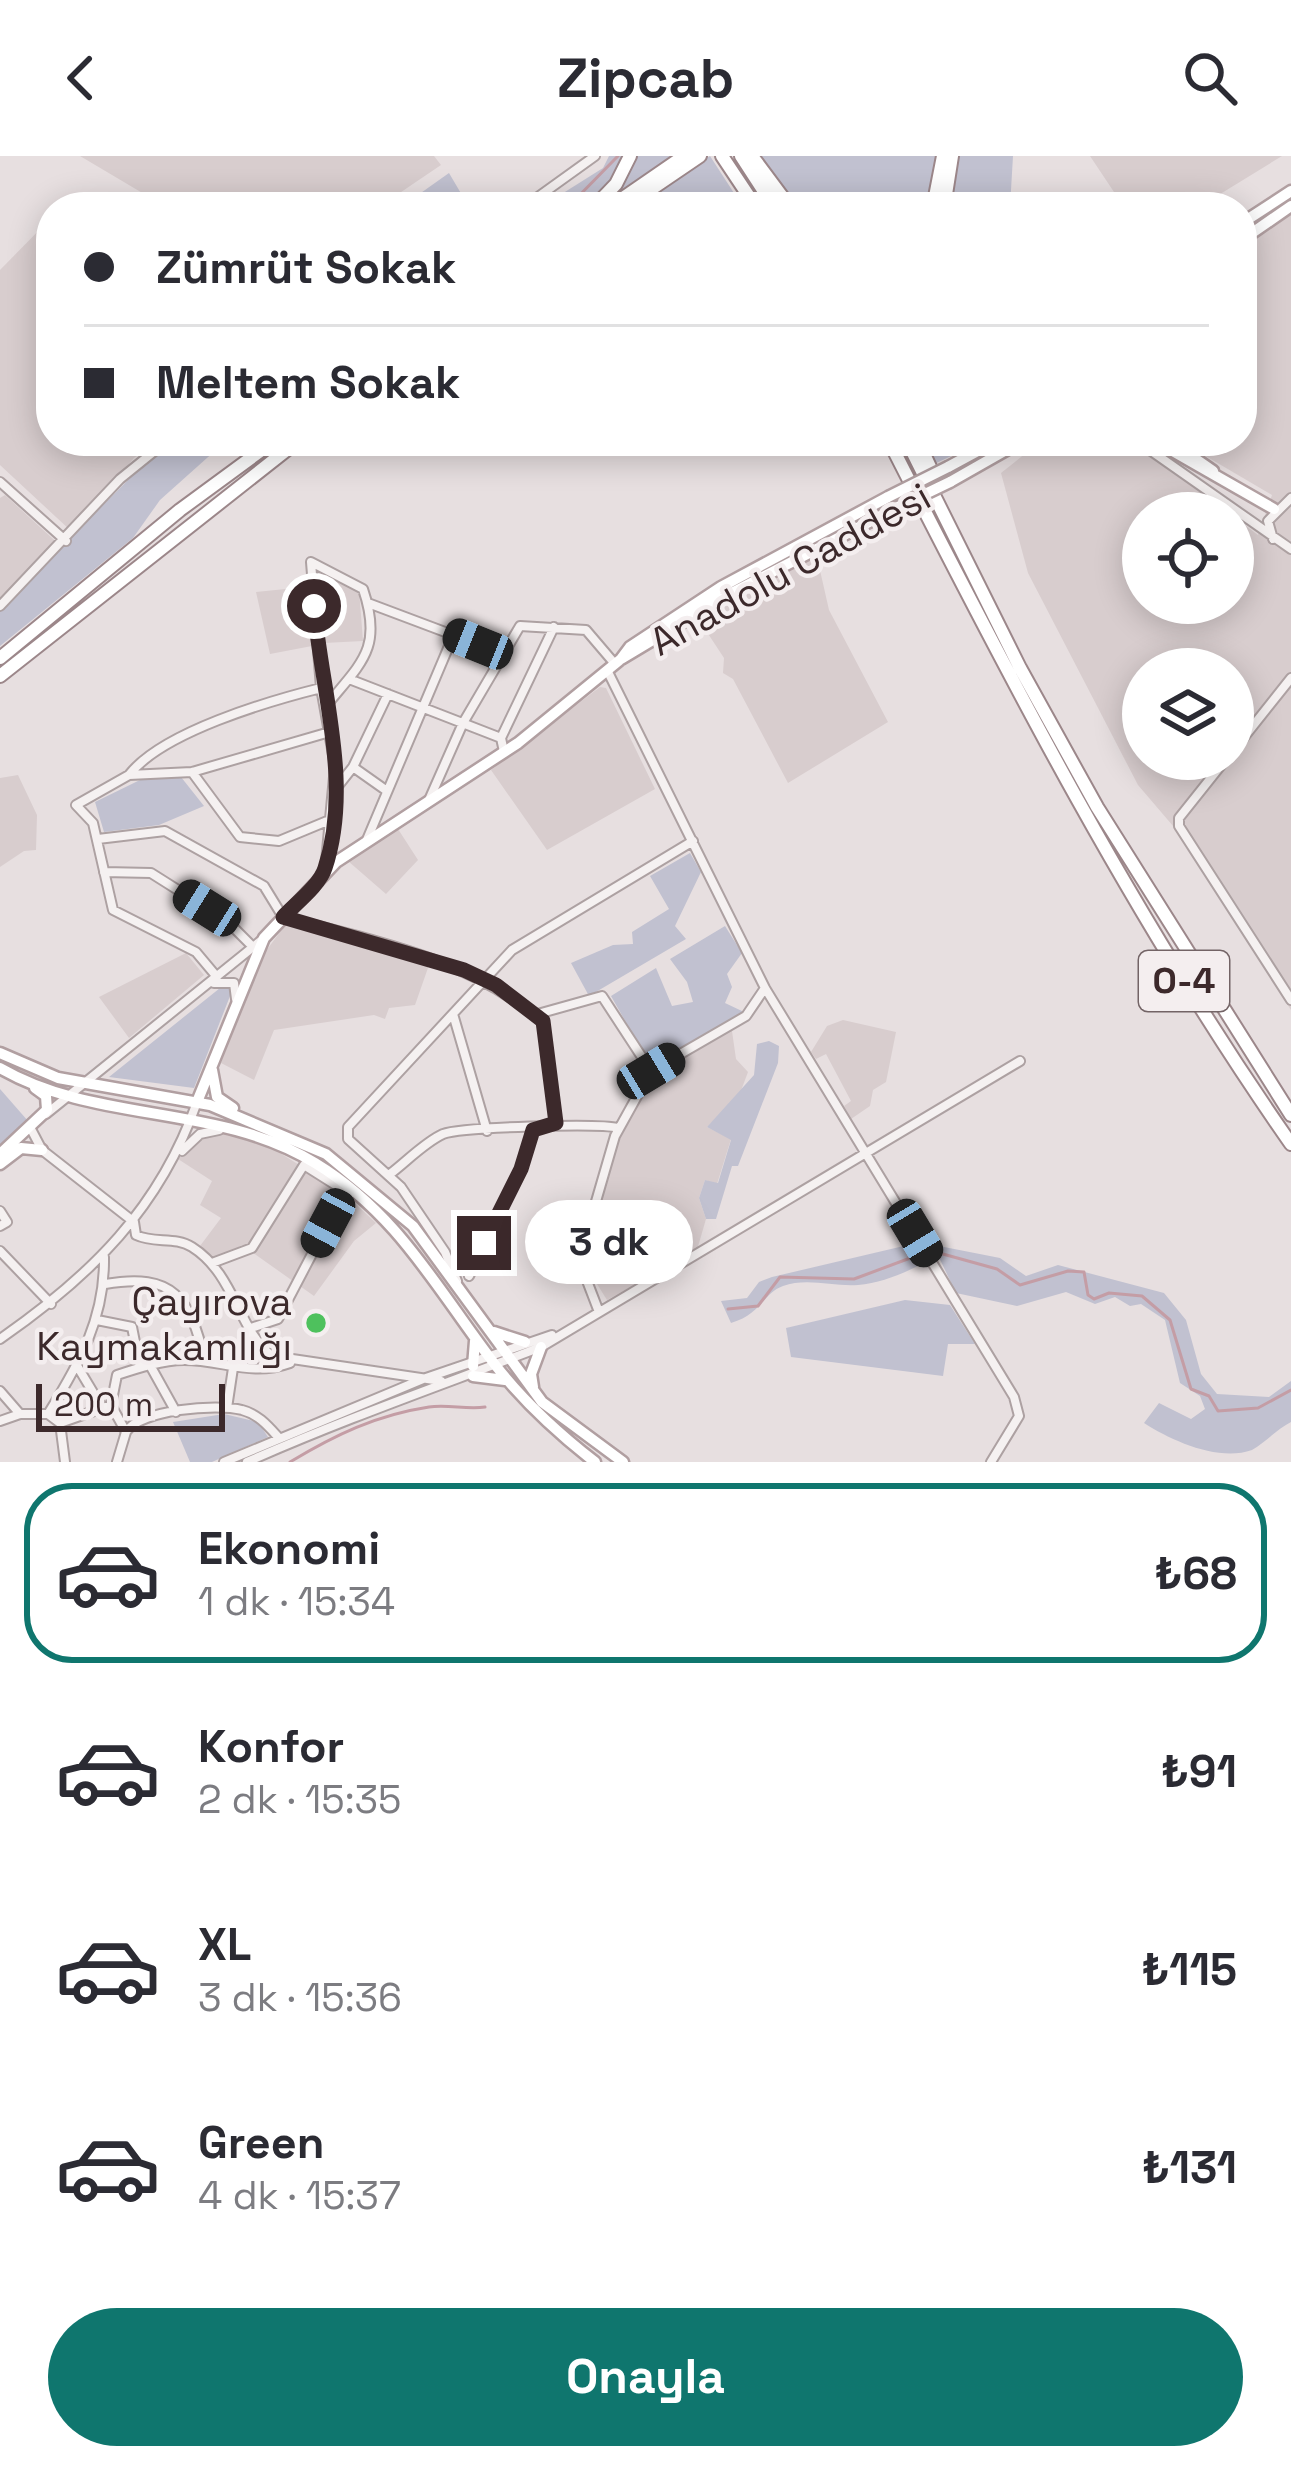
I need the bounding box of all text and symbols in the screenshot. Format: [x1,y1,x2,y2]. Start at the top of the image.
text: Zipcab [557,44,734,113]
icon: back [48,45,114,111]
icon: search [1177,45,1243,111]
text: Zümrüt Sokak [156,239,456,296]
text: Meltem Sokak [156,354,460,411]
street label: Anadolu Caddesi [641,472,939,666]
map controls [1122,492,1254,780]
button: locate [1122,492,1254,624]
route start [287,579,341,633]
car [438,614,518,674]
button: layers [1122,648,1254,780]
car [167,874,247,942]
road number: O-4 [1139,951,1229,1011]
car [611,1037,691,1105]
car [295,1183,361,1263]
car [881,1193,949,1273]
callout: 3 dk [526,1201,694,1285]
route end [457,1216,511,1270]
text: 3 dk [569,1217,649,1266]
place label: Çayırova Kaymakamlığı [36,1277,292,1371]
marker: Çayırova Kaymakamlığı [303,1310,329,1336]
scale bar [36,1378,225,1431]
text: 200 m [54,1384,153,1426]
icon: car [54,1519,162,1627]
text: Ekonomi [198,1520,380,1577]
text: ₺68 [1154,1545,1237,1602]
text: 1 dk · 15:34 [198,1577,395,1626]
icon: car [54,1717,162,1825]
text: Konfor [198,1718,344,1775]
text: ₺91 [1161,1743,1237,1800]
text: 2 dk · 15:35 [198,1775,401,1824]
icon: car [54,1915,162,2023]
text: XL [198,1916,251,1973]
text: ₺115 [1142,1941,1237,1998]
text: 3 dk · 15:36 [198,1973,402,2022]
icon: car [54,2113,162,2221]
text: Green [198,2114,324,2171]
text: ₺131 [1142,2139,1237,2196]
text: 4 dk · 15:37 [198,2171,401,2220]
button: Onayla [48,2308,1243,2446]

